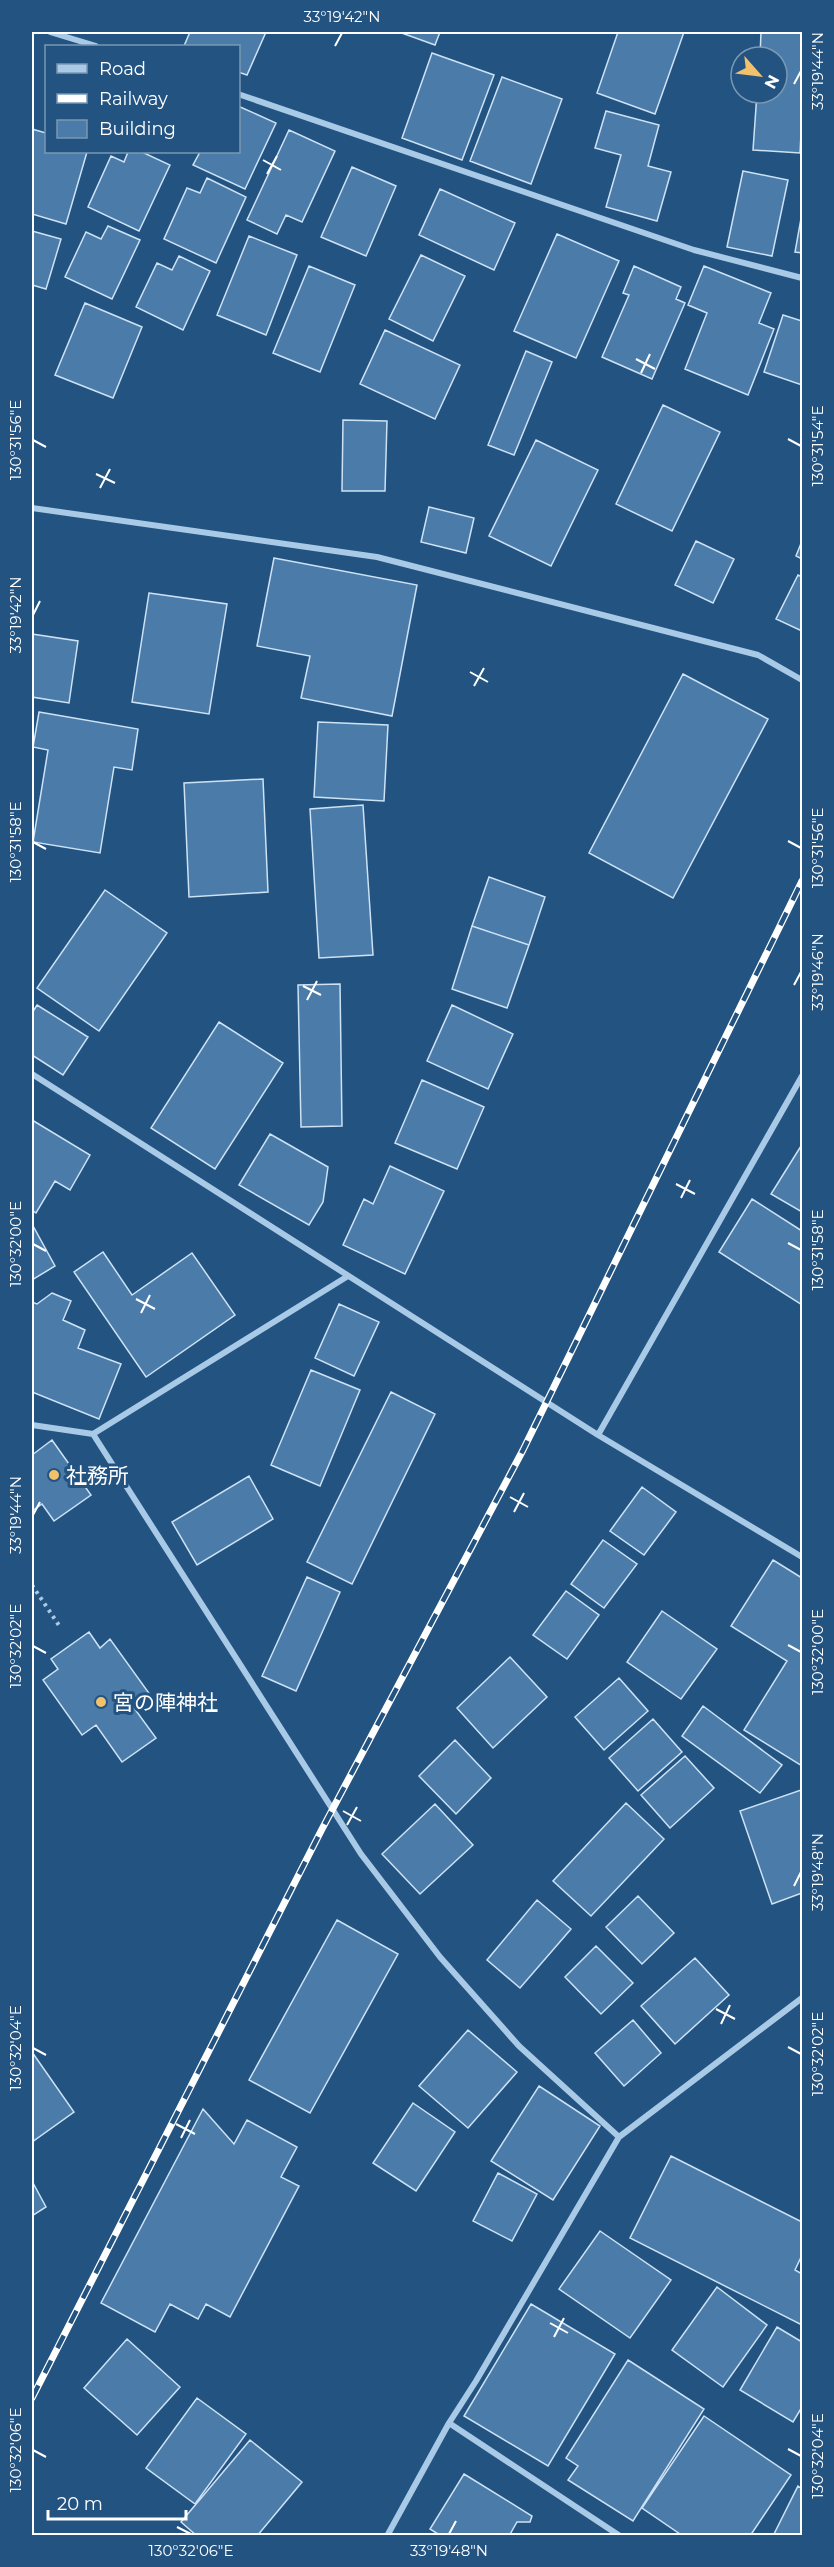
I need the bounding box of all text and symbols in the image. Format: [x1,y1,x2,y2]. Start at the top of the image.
text: 33°19'42"N [304,7,380,26]
text: 33°19'44"N [808,32,827,110]
legend [45,45,240,153]
north arrow [729,45,789,105]
text: Road [99,58,146,80]
text: N [760,72,783,92]
text: Railway [99,88,168,110]
text: Building [99,118,176,140]
text: 130°31'56"E [6,400,25,480]
text: 130°31'54"E [808,406,827,486]
text: 33°19'42"N [6,577,25,653]
text: 130°31'58"E [6,801,25,883]
text: 130°31'56"E [808,808,827,888]
text: 33°19'46"N [808,933,827,1011]
text: 130°32'00"E [6,1201,25,1287]
text: 130°31'58"E [808,1209,827,1291]
place label: 社務所 [66,1463,129,1488]
marker: 社務所 [47,1468,61,1482]
text: 33°19'44"N [6,1476,25,1554]
text: 130°32'02"E [6,1604,25,1688]
text: 130°32'00"E [808,1609,827,1695]
place label: 宮の陣神社 [113,1690,218,1715]
marker: 宮の陣神社 [94,1695,108,1709]
text: 33°19'48"N [808,1833,827,1911]
text: 130°32'04"E [6,2005,25,2091]
text: 130°32'02"E [808,2012,827,2096]
text: 130°32'06"E [6,2408,25,2493]
text: 130°32'04"E [808,2413,827,2499]
scale bar [48,2483,186,2521]
text: 20 m [57,2493,103,2515]
text: 130°32'06"E [149,2541,234,2560]
text: 33°19'48"N [410,2541,488,2560]

